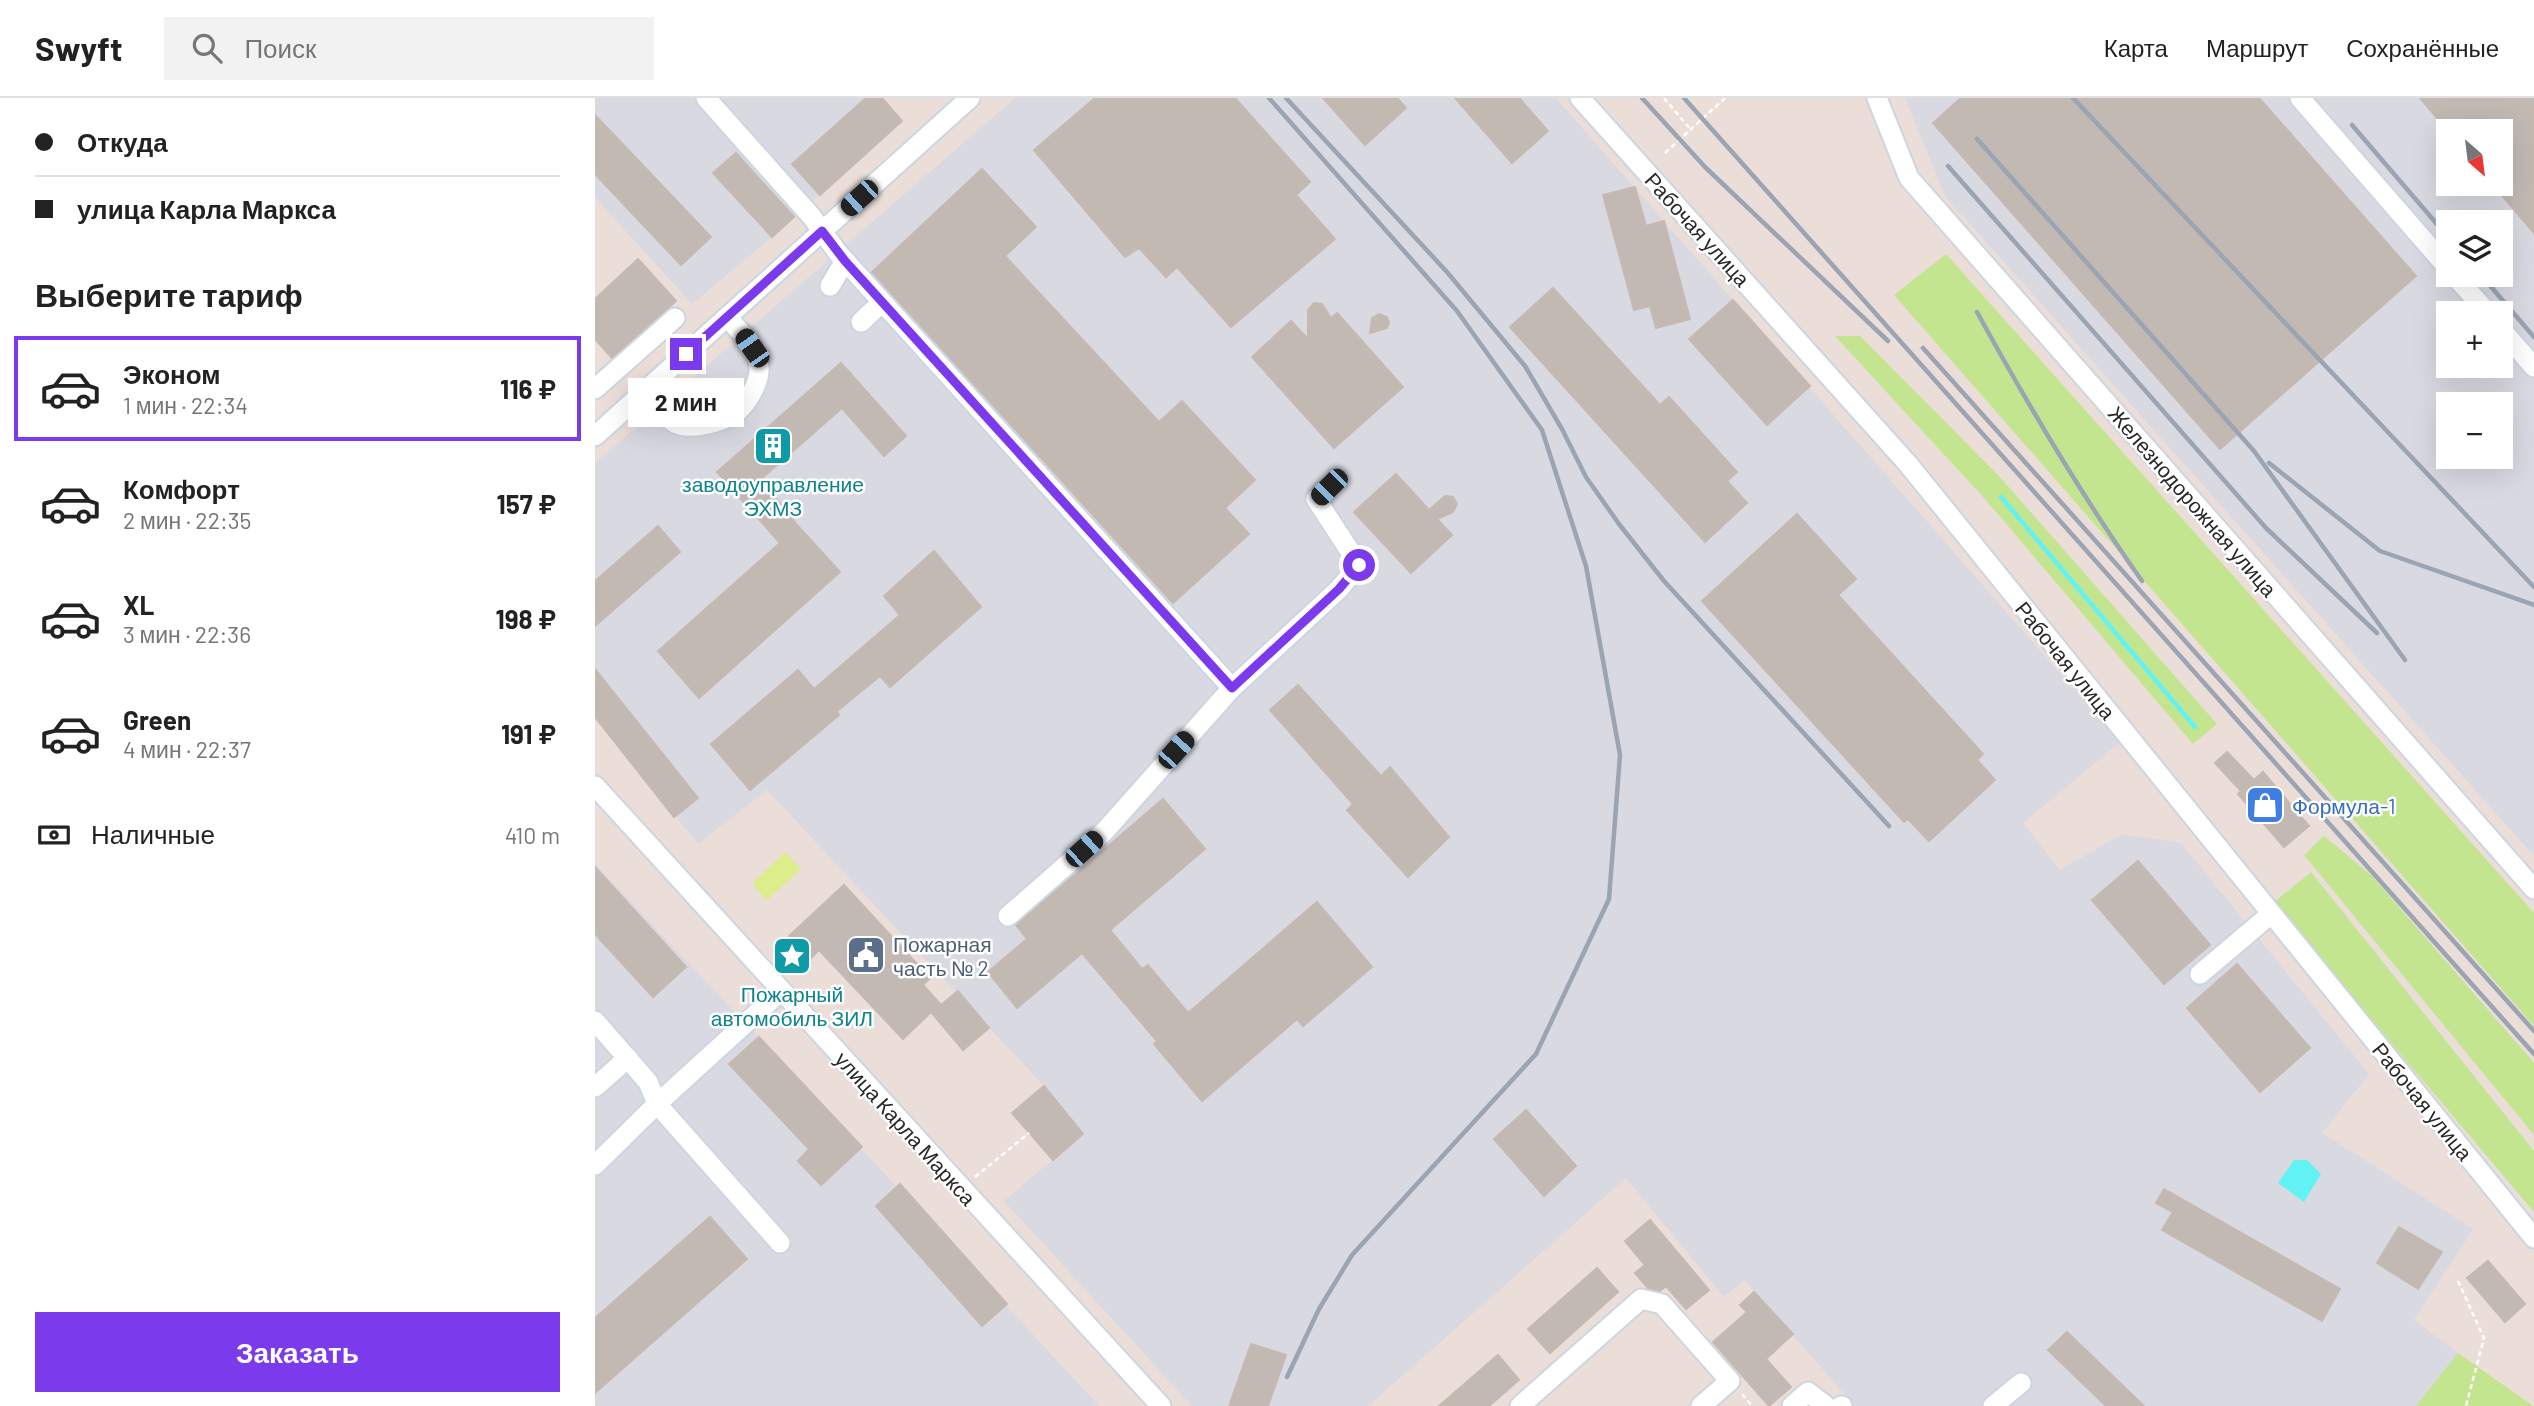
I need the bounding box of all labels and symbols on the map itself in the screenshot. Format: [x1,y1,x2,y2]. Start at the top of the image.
north arrow [2436,119,2513,196]
street label: Рабочая улица [1640,167,1756,291]
car [837,176,882,220]
car [732,325,773,371]
route end [670,338,702,370]
callout: 2 мин [628,378,744,428]
street label: Железнодорожная улица [2104,401,2283,601]
building icon: заводоуправление ЭХМЗ [752,425,794,467]
car [1307,465,1352,509]
place label: заводоуправление ЭХМЗ [682,471,864,520]
route start [1343,549,1375,581]
street label: Рабочая улица [2011,596,2121,724]
car [1155,727,1198,773]
shop icon: Формула-1 [2244,784,2286,826]
place label: Формула-1 [2292,793,2396,818]
car [1062,827,1107,871]
place label: Пожарная часть № 2 [893,931,992,980]
public building icon: Пожарная часть № 2 [845,934,887,976]
place icon: Пожарный автомобиль ЗИЛ [771,935,813,977]
place label: Пожарный автомобиль ЗИЛ [711,981,873,1030]
street label: Рабочая улица [2368,1037,2478,1165]
street label: улица Карла Маркса [831,1046,982,1210]

